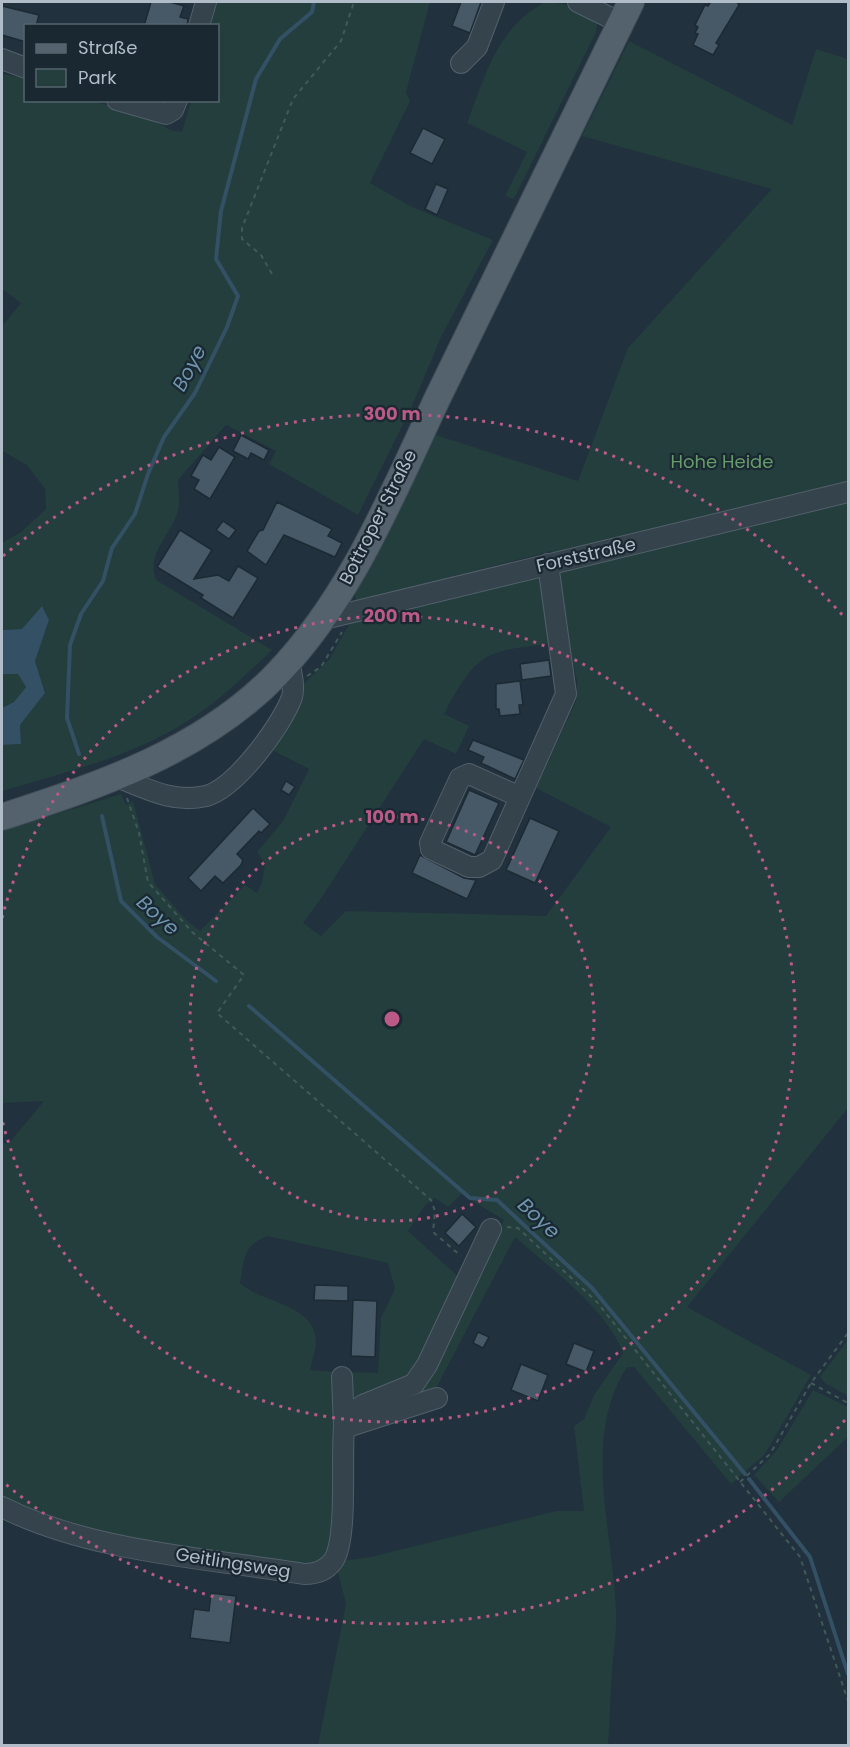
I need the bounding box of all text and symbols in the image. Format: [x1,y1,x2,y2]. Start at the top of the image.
legend [24,24,219,102]
text: Straße [78,35,137,60]
text: Park [78,65,117,90]
water label: Boye [165,340,213,396]
text: 300 m [363,401,421,426]
street label: Bottroper Straße [333,445,422,588]
park label: Hohe Heide [671,449,773,474]
street label: Forststraße [534,531,638,578]
text: 200 m [364,603,420,628]
text: 100 m [365,804,419,829]
water label: Boye [131,888,185,942]
centre of rings [382,1009,402,1029]
water label: Boye [512,1191,566,1245]
street label: Geitlingsweg [174,1541,292,1584]

